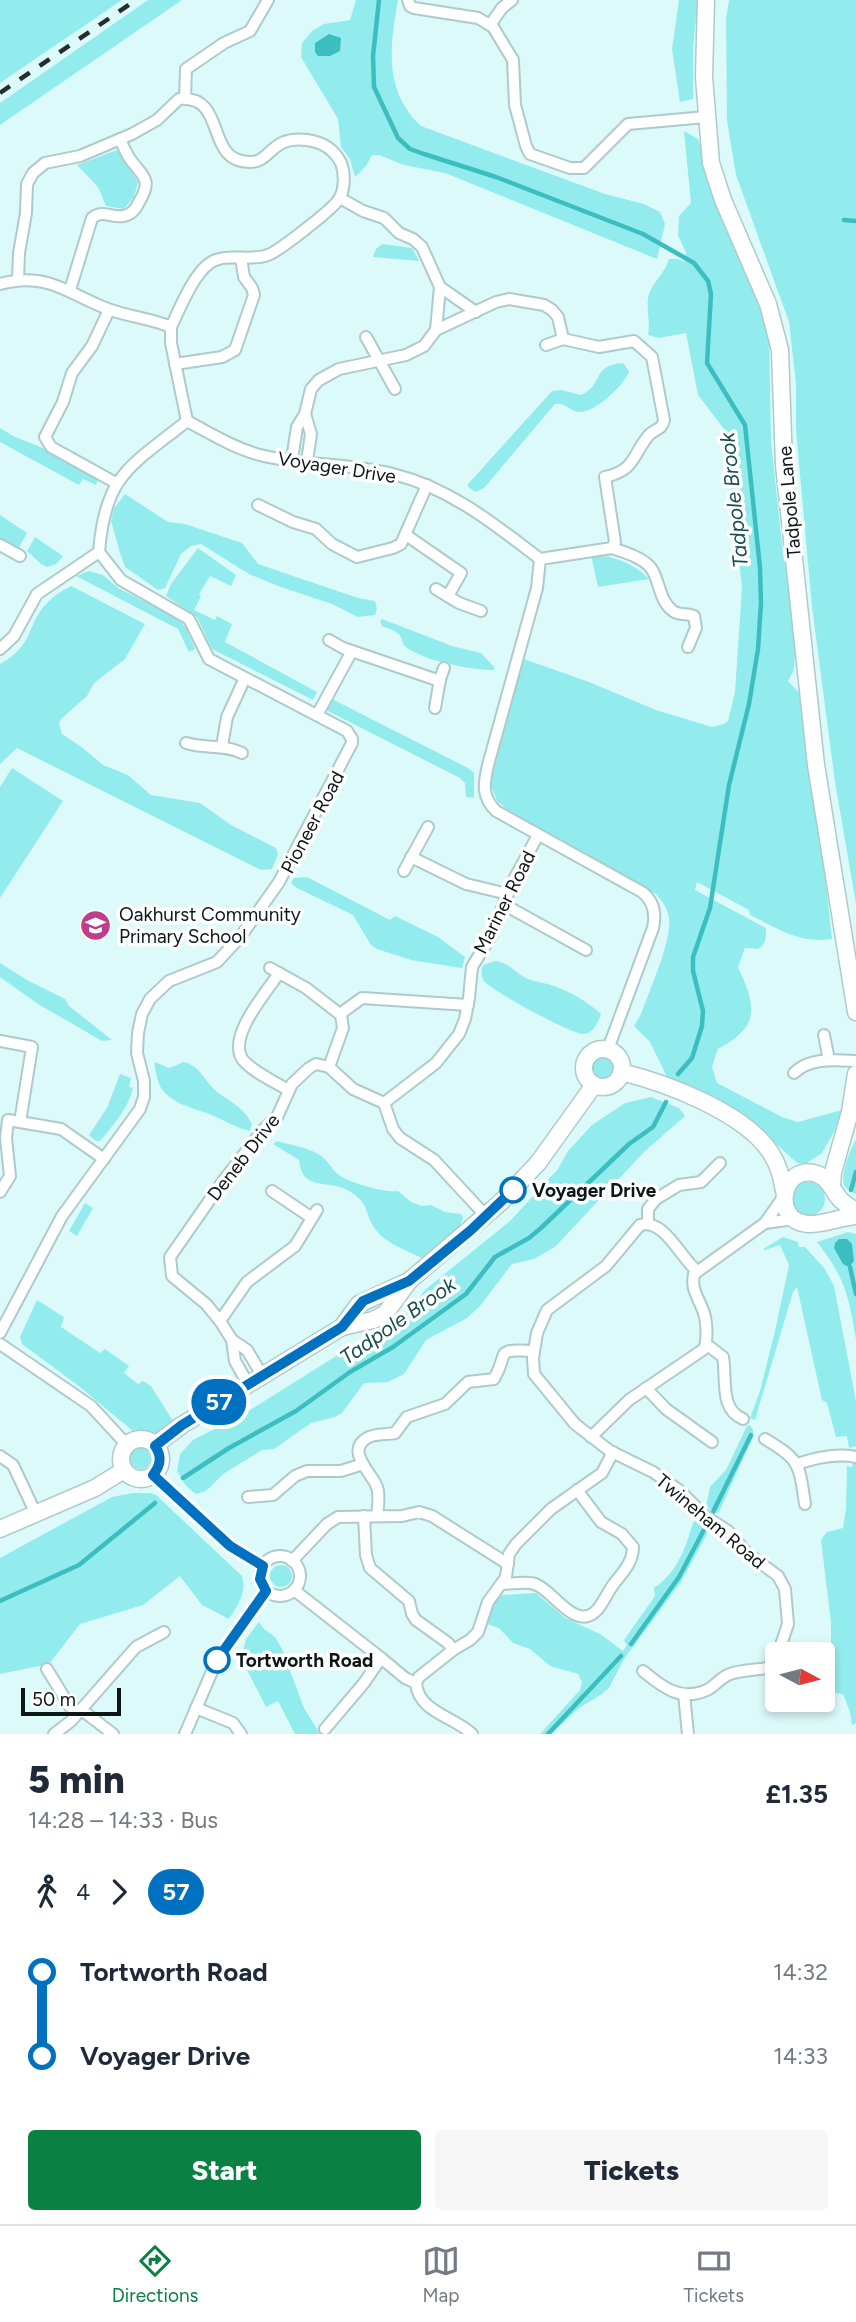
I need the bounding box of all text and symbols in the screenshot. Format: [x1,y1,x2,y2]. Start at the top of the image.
water label: Tadpole Brook [714,431,753,569]
street label: Tadpole Lane [773,445,806,559]
street label: Voyager Drive [276,447,398,488]
street label: Pioneer Road [276,767,349,877]
street label: Mariner Road [469,847,540,958]
place label: Oakhurst Community Primary School [119,903,301,948]
school or university icon: Oakhurst Community Primary School [79,908,113,942]
street label: Deneb Drive [202,1109,285,1205]
marker: Voyager Drive [500,1177,526,1203]
place label: Voyager Drive [532,1179,657,1202]
water label: Tadpole Brook [335,1271,461,1370]
line badge: 57 [188,1379,250,1425]
text: 57 [205,1387,233,1416]
street label: Twineham Road [651,1469,770,1574]
north arrow [765,1642,835,1712]
map controls [765,1642,835,1712]
marker: Tortworth Road [204,1647,230,1673]
place label: Tortworth Road [236,1649,373,1672]
scale bar [21,1685,121,1717]
text: 50 m [32,1688,76,1711]
text: 5 min [28,1757,125,1803]
text: £1.35 [766,1778,828,1810]
text: 14:28 – 14:33 · Bus [28,1806,218,1834]
icon: walk [28,1873,66,1911]
icon: forward [100,1873,138,1911]
text: 57 [162,1877,190,1906]
text: 4 [76,1878,90,1906]
text: Tortworth Road [80,1956,268,1988]
text: 14:32 [773,1958,828,1986]
text: Voyager Drive [80,2040,250,2072]
text: 14:33 [773,2042,828,2070]
button: Start [28,2130,421,2210]
button: Tickets [435,2130,828,2210]
tab: Directions [112,2242,198,2307]
tab: Map [422,2242,460,2307]
tab: Tickets [684,2242,744,2307]

